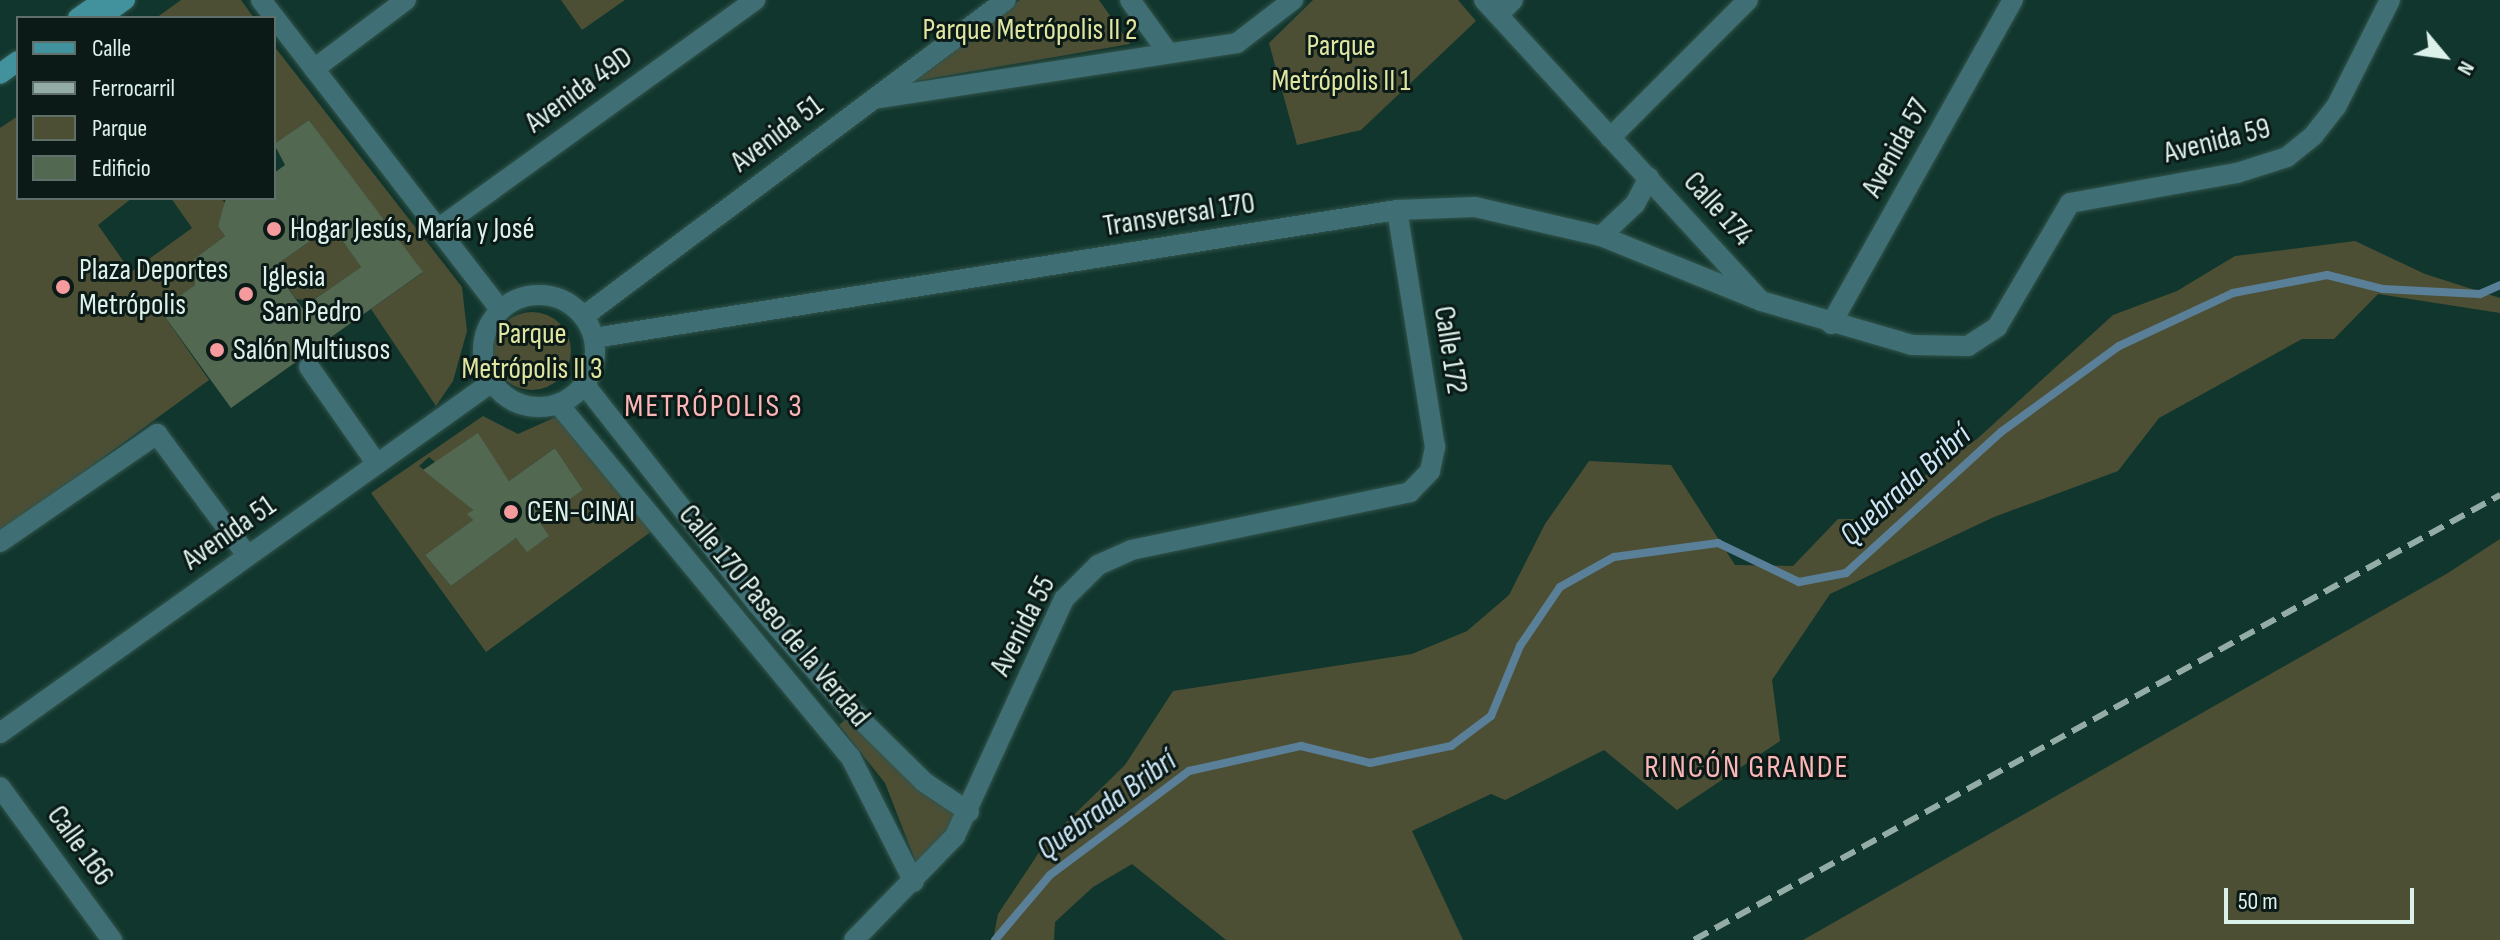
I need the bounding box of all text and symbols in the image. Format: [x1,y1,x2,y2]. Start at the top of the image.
park label: Parque Metrópolis II 2 [923,12,1137,48]
legend [16,16,276,200]
north arrow [2404,16,2484,96]
park label: Parque Metrópolis II 1 [1271,28,1411,98]
text: Calle [92,34,131,63]
street label: Avenida 49D [518,39,640,141]
text: N [2451,56,2480,80]
text: Ferrocarril [92,74,175,103]
street label: Avenida 51 [724,88,830,180]
street label: Avenida 57 [1854,92,1938,204]
street label: Avenida 59 [2160,110,2274,172]
text: Parque [92,114,147,143]
text: Edificio [92,154,151,183]
street label: Calle 174 [1676,165,1760,253]
street label: Transversal 170 [1101,185,1257,245]
place label: Hogar Jesús, María y José [290,211,535,247]
marker: Hogar Jesús, María y José [265,220,283,238]
place label: Plaza Deportes Metrópolis [79,252,228,322]
place label: Iglesia San Pedro [262,259,362,330]
marker: Plaza Deportes Metrópolis [54,278,72,296]
marker: Iglesia San Pedro [237,285,255,303]
street label: Calle 172 [1425,304,1475,396]
park label: Parque Metrópolis II 3 [461,316,603,386]
place label: Salón Multiusos [233,332,390,368]
marker: Salón Multiusos [208,341,226,359]
district label: METRÓPOLIS 3 [624,388,804,426]
water label: Quebrada Bribrí [1833,417,1979,555]
street label: Avenida 51 [175,488,283,578]
place label: CEN-CINAI [527,494,635,530]
street label: Calle 170 Paseo de la Verdad [671,498,877,734]
marker: CEN-CINAI [502,503,520,521]
street label: Avenida 55 [983,570,1063,682]
water label: Quebrada Bribrí [1030,743,1184,869]
district label: RINCÓN GRANDE [1644,749,1850,787]
street label: Calle 166 [39,799,121,893]
scale bar [2228,872,2418,922]
text: 50 m [2238,887,2278,916]

